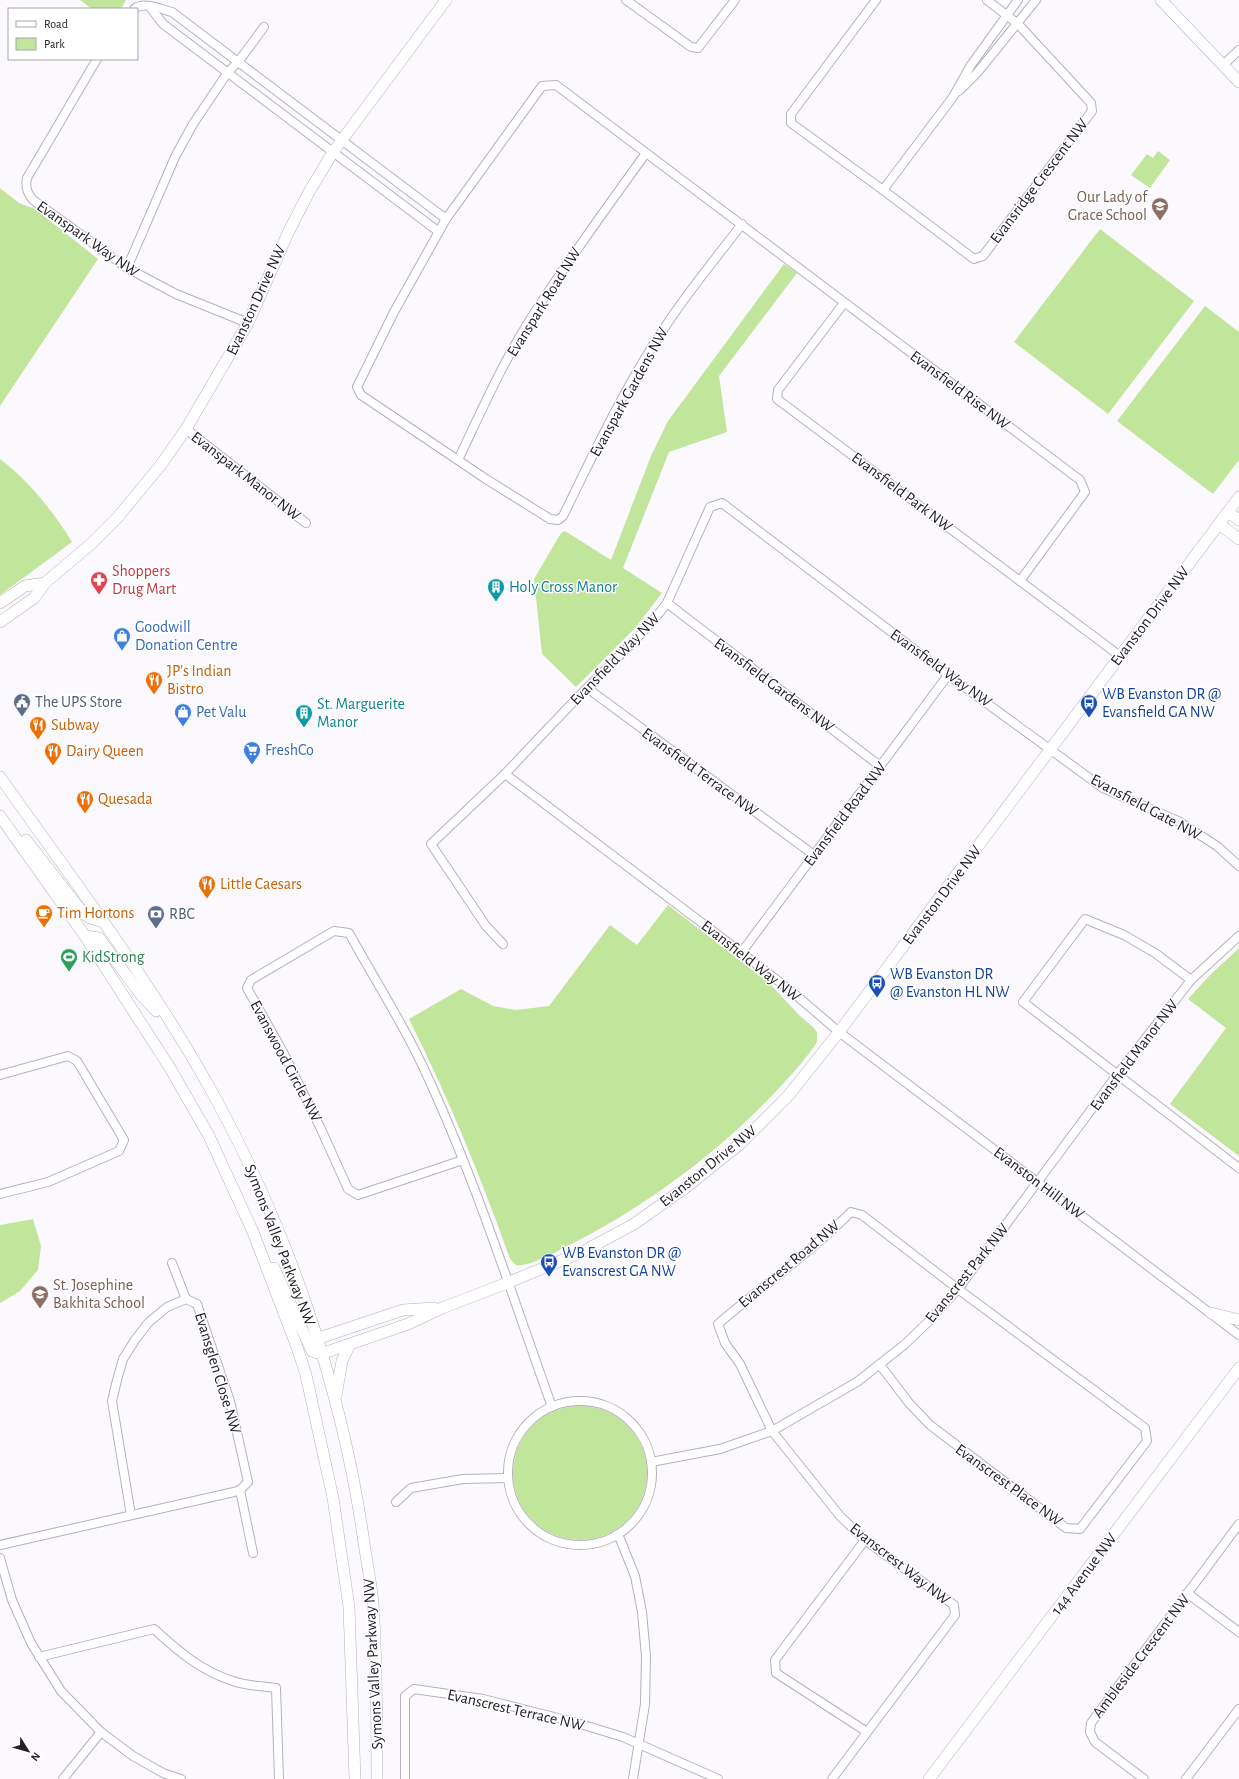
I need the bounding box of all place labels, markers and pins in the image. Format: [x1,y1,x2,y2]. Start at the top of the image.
place label: Our Lady of Grace School [1068,189,1148,223]
school or university icon: Our Lady of Grace School [1150,196,1170,221]
place label: Shoppers Drug Mart [112,563,176,597]
pharmacy icon: Shoppers Drug Mart [89,570,109,595]
building icon: Holy Cross Manor [486,577,506,602]
place label: Holy Cross Manor [509,579,618,596]
place label: Goodwill Donation Centre [135,619,238,653]
shop icon: Goodwill Donation Centre [112,626,132,651]
place label: JP's Indian Bistro [167,663,232,697]
restaurant icon: JP's Indian Bistro [144,670,164,695]
place label: WB Evanston DR @ Evansfield GA NW [1102,686,1221,720]
public building icon: The UPS Store [12,692,32,717]
bus stop icon: WB Evanston DR @ Evansfield GA NW [1079,693,1099,718]
place label: The UPS Store [35,694,122,710]
place label: St. Marguerite Manor [317,696,405,730]
shop icon: Pet Valu [173,702,193,727]
building icon: St. Marguerite Manor [294,703,314,728]
place label: Pet Valu [196,704,246,720]
restaurant icon: Subway [28,715,48,740]
place label: Subway [51,717,99,734]
supermarket icon: FreshCo [242,740,262,765]
restaurant icon: Dairy Queen [43,741,63,766]
place label: FreshCo [265,742,314,758]
place label: Dairy Queen [66,743,144,760]
restaurant icon: Quesada [75,789,95,814]
place label: Quesada [98,791,153,808]
restaurant icon: Little Caesars [197,874,217,899]
place label: Little Caesars [220,876,302,892]
cafe icon: Tim Hortons [34,903,54,928]
bank icon: RBC [146,904,166,929]
place label: Tim Hortons [57,905,134,921]
place label: RBC [169,906,195,922]
sports icon: KidStrong [59,947,79,972]
place label: KidStrong [82,949,145,965]
place label: WB Evanston DR @ Evanston HL NW [890,966,1010,1000]
bus stop icon: WB Evanston DR @ Evanston HL NW [867,973,887,998]
place label: WB Evanston DR @ Evanscrest GA NW [562,1245,681,1279]
bus stop icon: WB Evanston DR @ Evanscrest GA NW [539,1252,559,1277]
place label: St. Josephine Bakhita School [53,1277,145,1311]
school or university icon: St. Josephine Bakhita School [30,1284,50,1309]

